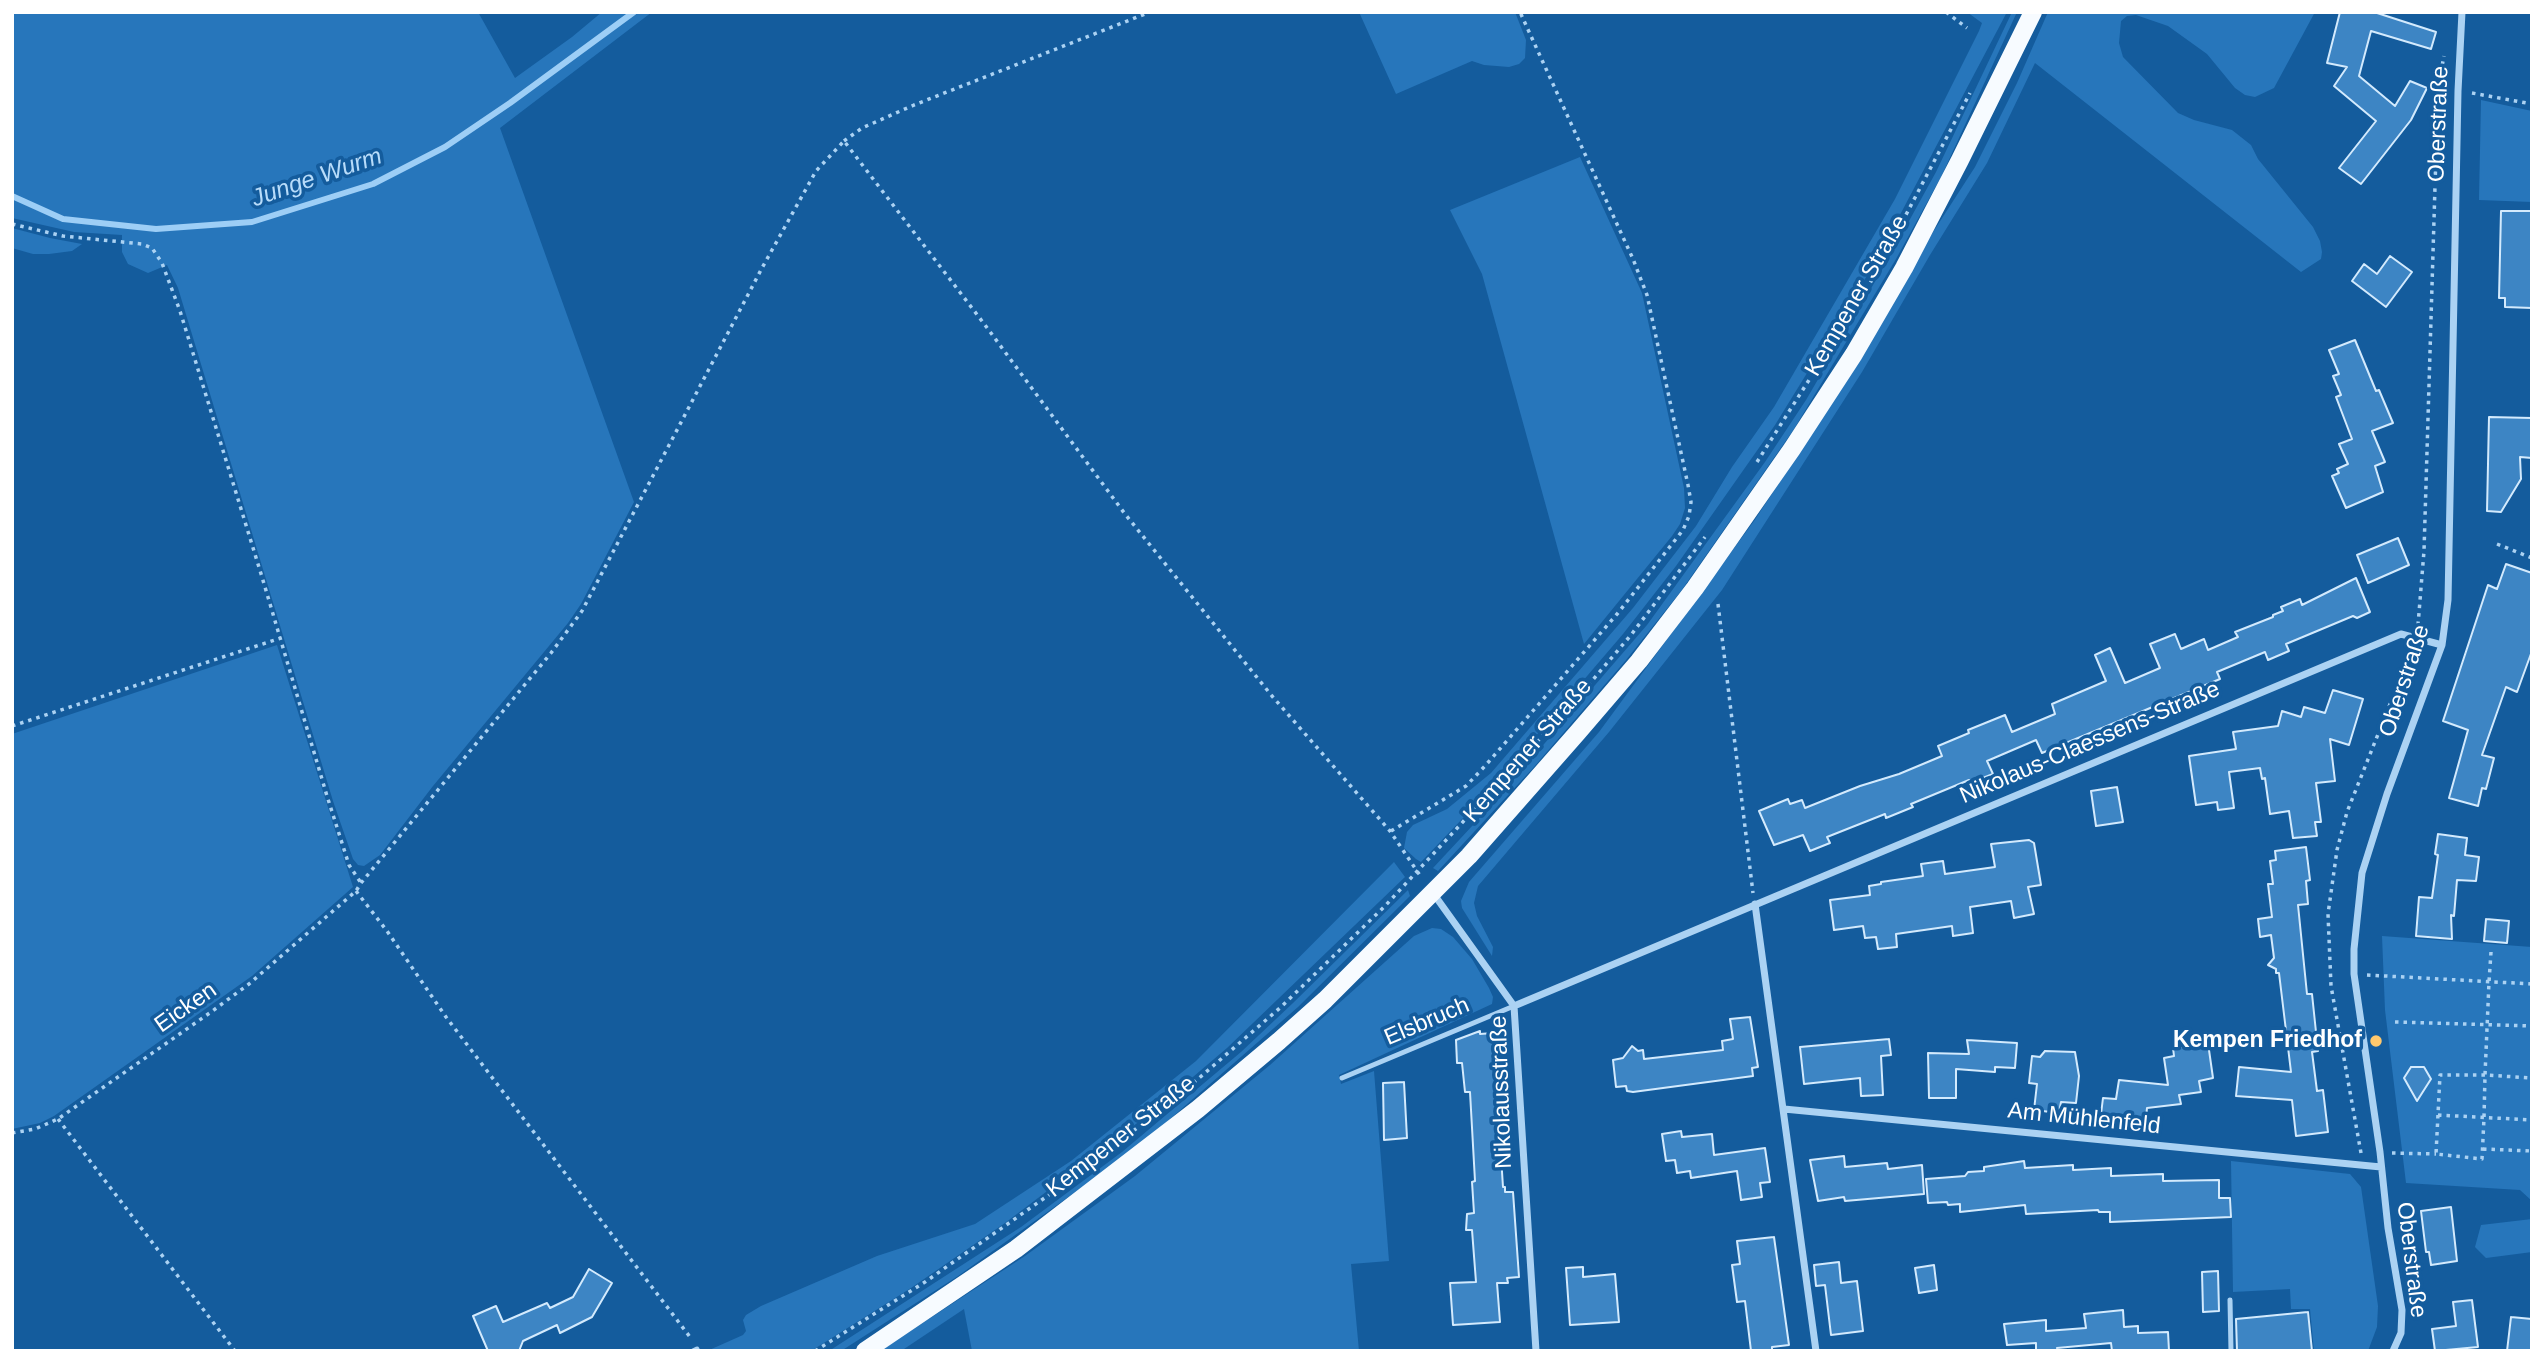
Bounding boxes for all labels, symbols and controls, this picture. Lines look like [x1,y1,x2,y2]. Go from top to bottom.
street label: Oberstraße [2423,65,2455,183]
water label: Junge Wurm [248,142,386,214]
street label: Kempener Straße [1800,210,1914,382]
street label: Oberstraße [2374,621,2436,741]
street label: Kempener Straße [1458,673,1598,829]
street label: Nikolaus-Claessens-Straße [1956,676,2224,810]
street label: Eicken [150,977,222,1039]
street label: Elsbruch [1380,992,1474,1052]
street label: Nikolausstraße [1486,1015,1518,1169]
place label: Kempen Friedhof [2173,1027,2362,1055]
marker: Kempen Friedhof [2368,1033,2384,1049]
street label: Kempener Straße [1041,1070,1201,1204]
street label: Am Mühlenfeld [2006,1097,2162,1141]
street label: Oberstraße [2390,1201,2432,1319]

